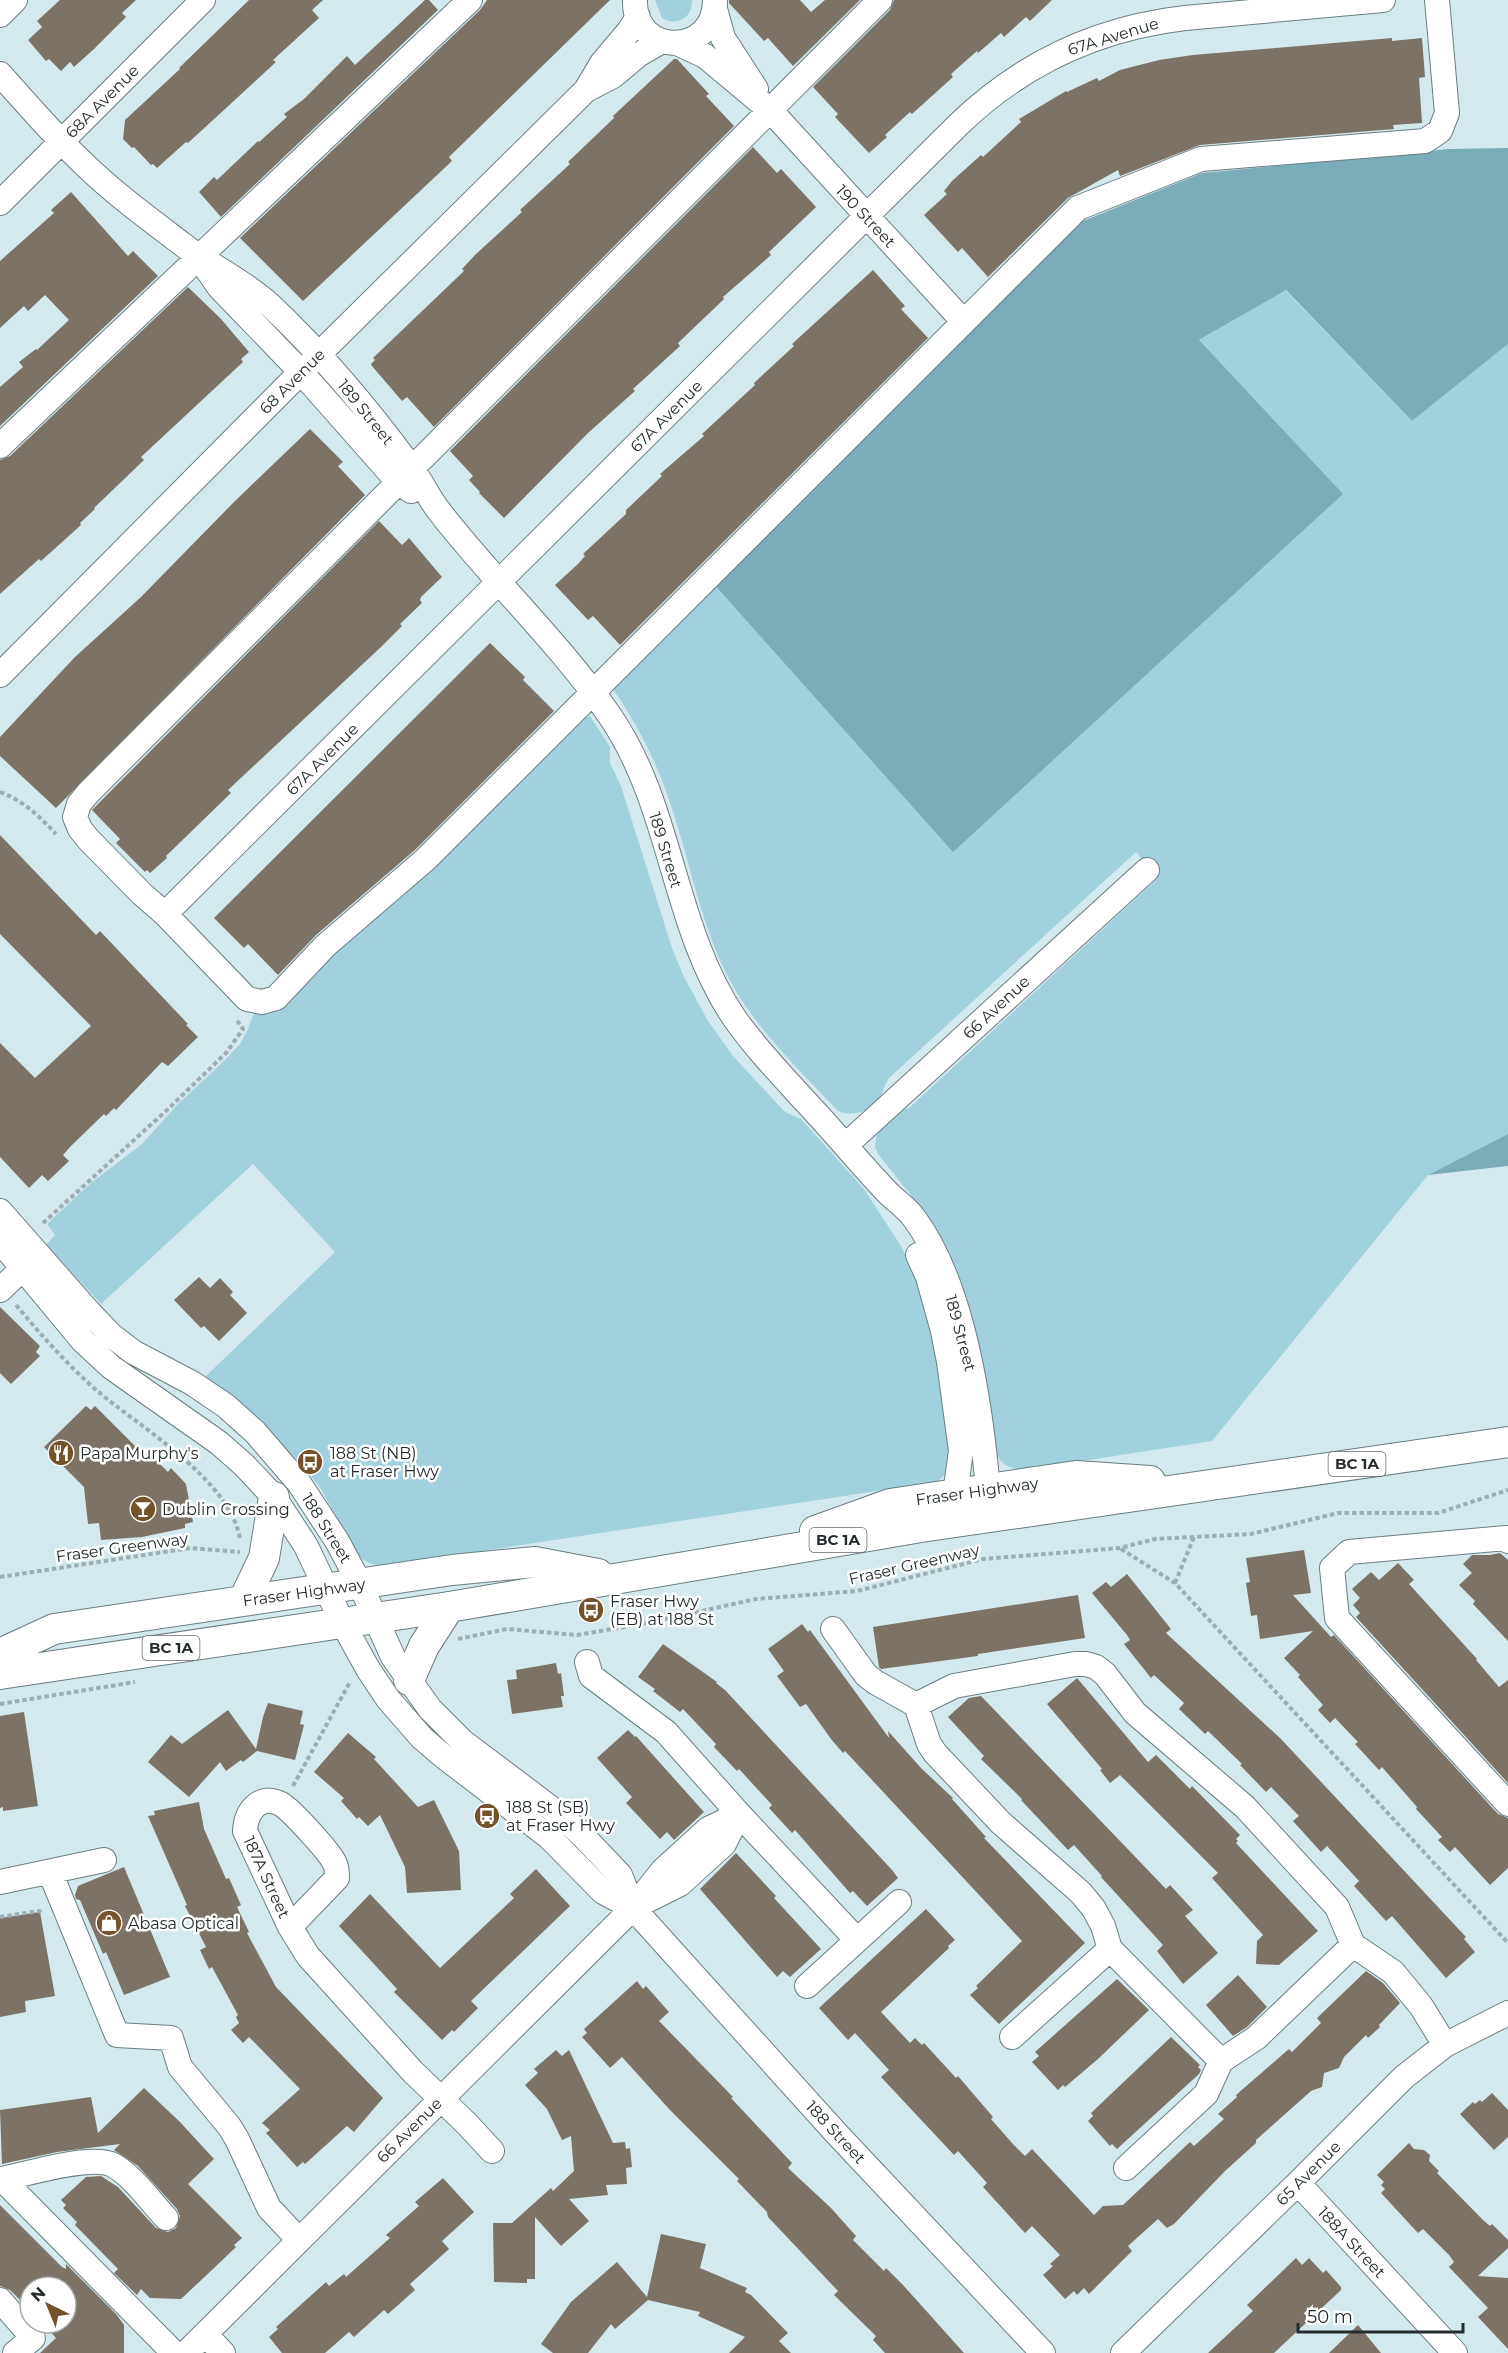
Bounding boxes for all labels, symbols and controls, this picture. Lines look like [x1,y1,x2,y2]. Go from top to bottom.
street label: 67A Avenue [1065,14,1161,59]
street label: 68A Avenue [62,61,143,142]
street label: 190 Street [832,181,900,252]
street label: 68 Avenue [256,345,329,418]
street label: 189 Street [334,376,398,449]
street label: 67A Avenue [626,376,706,456]
street label: 67A Avenue [282,719,362,799]
street label: 189 Street [645,810,686,891]
street label: 66 Avenue [959,972,1034,1043]
street label: 189 Street [941,1293,980,1374]
restaurant icon: Papa Murphy's [46,1438,76,1468]
place label: Papa Murphy's [80,1444,199,1463]
place label: 188 St (NB) at Fraser Hwy [330,1444,439,1481]
bus stop icon: 188 St (NB) at Fraser Hwy [295,1447,325,1477]
road number: BC 1A [1328,1452,1386,1476]
street label: Fraser Highway [914,1473,1040,1510]
street label: 188 Street [298,1490,356,1567]
bar icon: Dublin Crossing [128,1494,158,1524]
place label: Dublin Crossing [162,1500,290,1519]
road number: BC 1A [810,1528,866,1552]
street label: Fraser Greenway [55,1529,190,1566]
street label: Fraser Greenway [847,1540,982,1589]
street label: Fraser Highway [241,1574,367,1611]
place label: Fraser Hwy (EB) at 188 St [610,1592,715,1629]
bus stop icon: Fraser Hwy (EB) at 188 St [576,1595,606,1625]
road number: BC 1A [142,1636,200,1660]
place label: 188 St (SB) at Fraser Hwy [506,1798,615,1835]
bus stop icon: 188 St (SB) at Fraser Hwy [472,1801,502,1831]
street label: 187A Street [239,1833,294,1922]
shop icon: Abasa Optical [94,1908,124,1938]
place label: Abasa Optical [128,1914,239,1933]
street label: 66 Avenue [373,2094,446,2167]
street label: 188 Street [802,2097,870,2168]
street label: 65 Avenue [1272,2137,1345,2210]
street label: 188A Street [1314,2203,1390,2282]
north arrow [18,2275,78,2335]
text: N [27,2283,49,2306]
scale bar [1298,2296,1463,2334]
text: 50 m [1307,2306,1353,2328]

